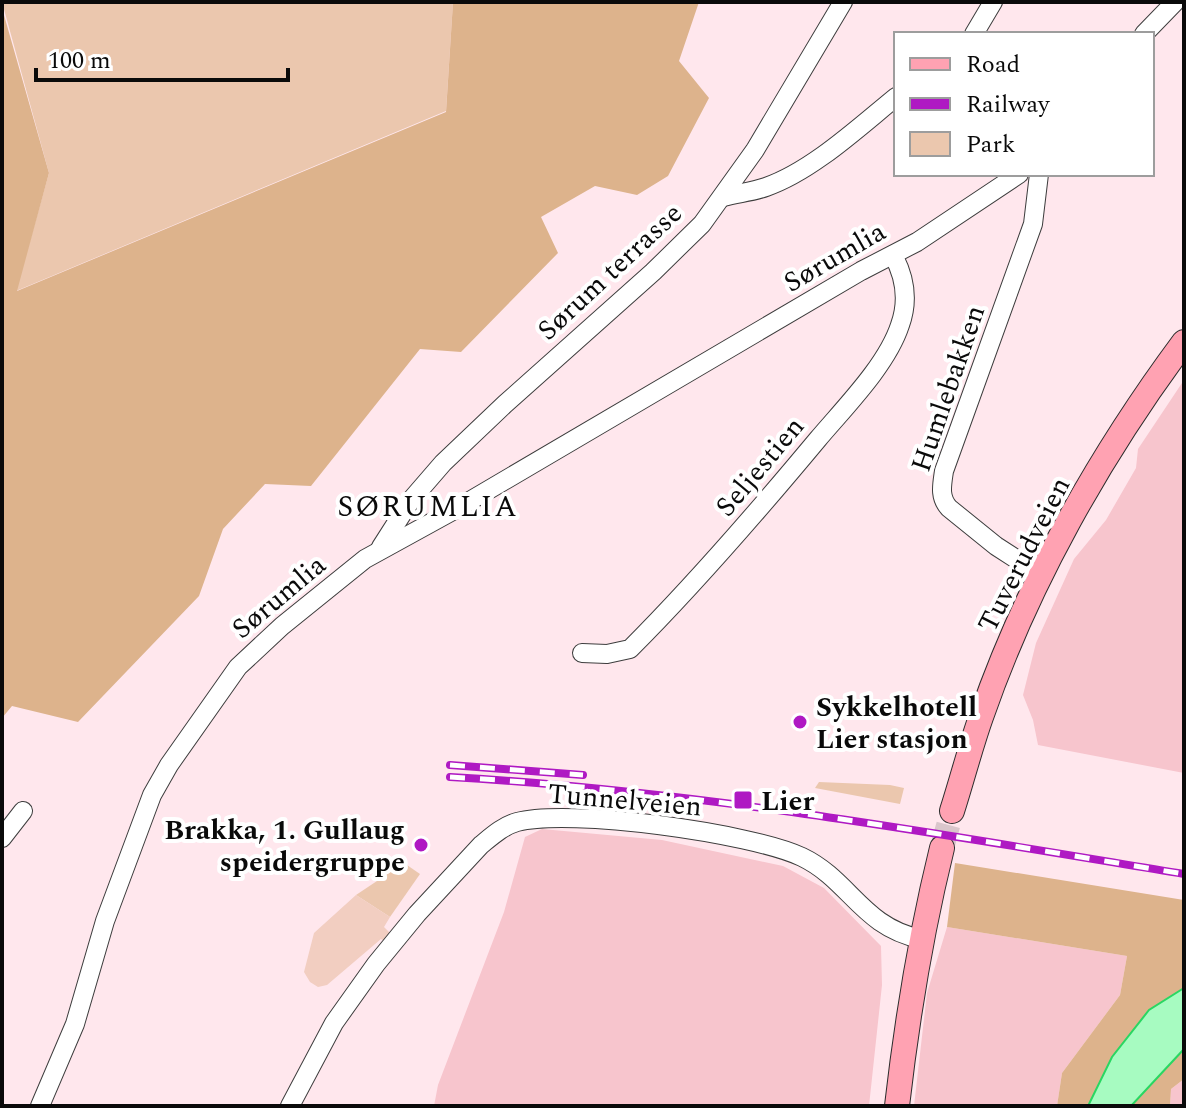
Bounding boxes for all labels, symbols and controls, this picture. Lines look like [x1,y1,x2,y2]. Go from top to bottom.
scale bar [36,32,288,82]
legend [894,32,1154,176]
text: 100 m [48,43,111,79]
text: Road [966,47,1020,83]
text: Railway [966,87,1051,123]
text: Park [966,127,1016,163]
street label: Sørum terrasse [527,193,693,351]
street label: Sørumlia [775,210,894,304]
street label: Humlebakken [900,299,997,478]
street label: Seljestien [705,407,815,527]
street label: Tuverudveien [967,469,1082,640]
district label: SØRUMLIA [337,484,519,530]
street label: Sørumlia [222,544,336,650]
place label: Sykkelhotell Lier stasjon [816,686,977,761]
marker: Sykkelhotell Lier stasjon [791,713,809,731]
street label: Tunnelveien [546,772,704,829]
place label: Lier [761,780,814,823]
marker: Lier [732,789,754,811]
place label: Brakka, 1. Gullaug speidergruppe [164,809,405,884]
marker: Brakka, 1. Gullaug speidergruppe [412,836,430,854]

